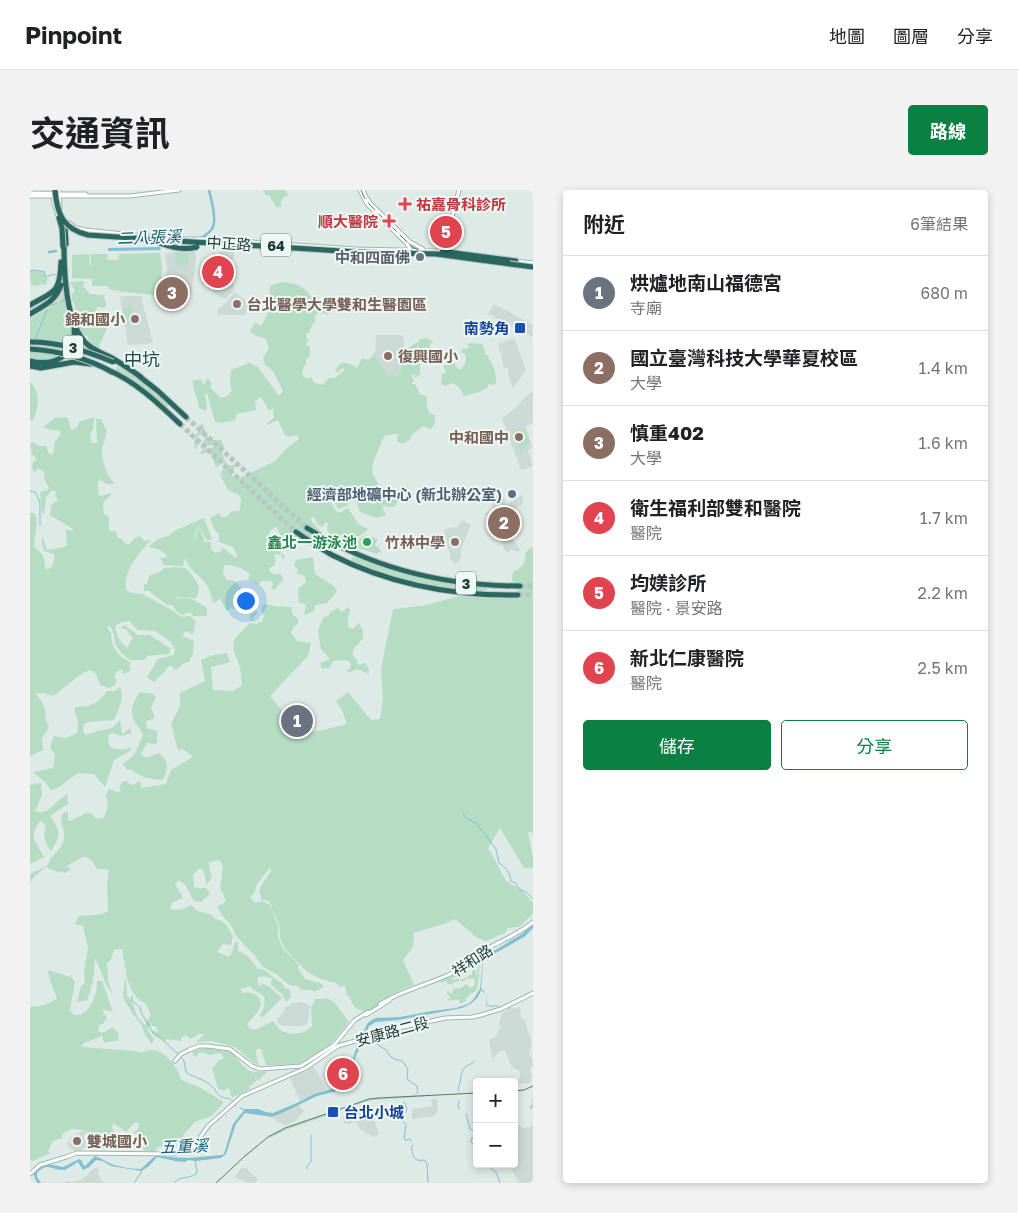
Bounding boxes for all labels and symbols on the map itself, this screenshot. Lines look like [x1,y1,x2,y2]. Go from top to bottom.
place label: 祐嘉骨科診所 [416,195,506,213]
marker: 祐嘉骨科診所 [398,197,412,211]
place label: 順大醫院 [318,212,378,230]
pin: 5 [430,213,462,251]
marker: 順大醫院 [382,214,396,228]
water label: 二八張溪 [117,226,183,248]
street label: 中正路 [206,232,252,254]
road number: 64 [261,234,291,256]
place label: 中和四面佛 [335,248,410,266]
marker: 中和四面佛 [414,251,426,263]
pin: 4 [202,253,234,291]
pin: 3 [156,274,188,312]
place label: 台北醫學大學雙和生醫園區 [247,295,427,313]
marker: 台北醫學大學雙和生醫園區 [231,298,243,310]
place label: 錦和國小 [65,310,126,328]
marker: 錦和國小 [129,313,141,325]
place label: 南勢角 [464,319,509,337]
marker: 南勢角 [513,321,527,335]
road number: 3 [63,336,83,358]
place label: 復興國小 [398,347,459,365]
district label: 中坑 [124,348,160,370]
marker: 復興國小 [382,350,394,362]
place label: 中和國中 [449,428,509,446]
marker: 中和國中 [513,431,525,443]
place label: 經濟部地礦中心 (新北辦公室) [307,485,502,503]
marker: 經濟部地礦中心 (新北辦公室) [506,488,518,500]
pin: 2 [488,504,520,542]
place label: 鑫北一游泳池 [267,533,357,551]
place label: 竹林中學 [385,533,445,551]
marker: 鑫北一游泳池 [361,536,373,548]
marker: 竹林中學 [449,536,461,548]
road number: 3 [456,572,476,594]
your location [233,588,259,614]
pin: 1 [281,702,313,740]
street label: 祥和路 [448,940,496,980]
street label: 安康路二段 [353,1013,431,1049]
pin: 6 [327,1055,359,1093]
place label: 台北小城 [344,1103,404,1121]
marker: 台北小城 [326,1105,340,1119]
place label: 雙城國小 [87,1132,148,1150]
marker: 雙城國小 [71,1135,83,1147]
water label: 五重溪 [160,1135,210,1157]

